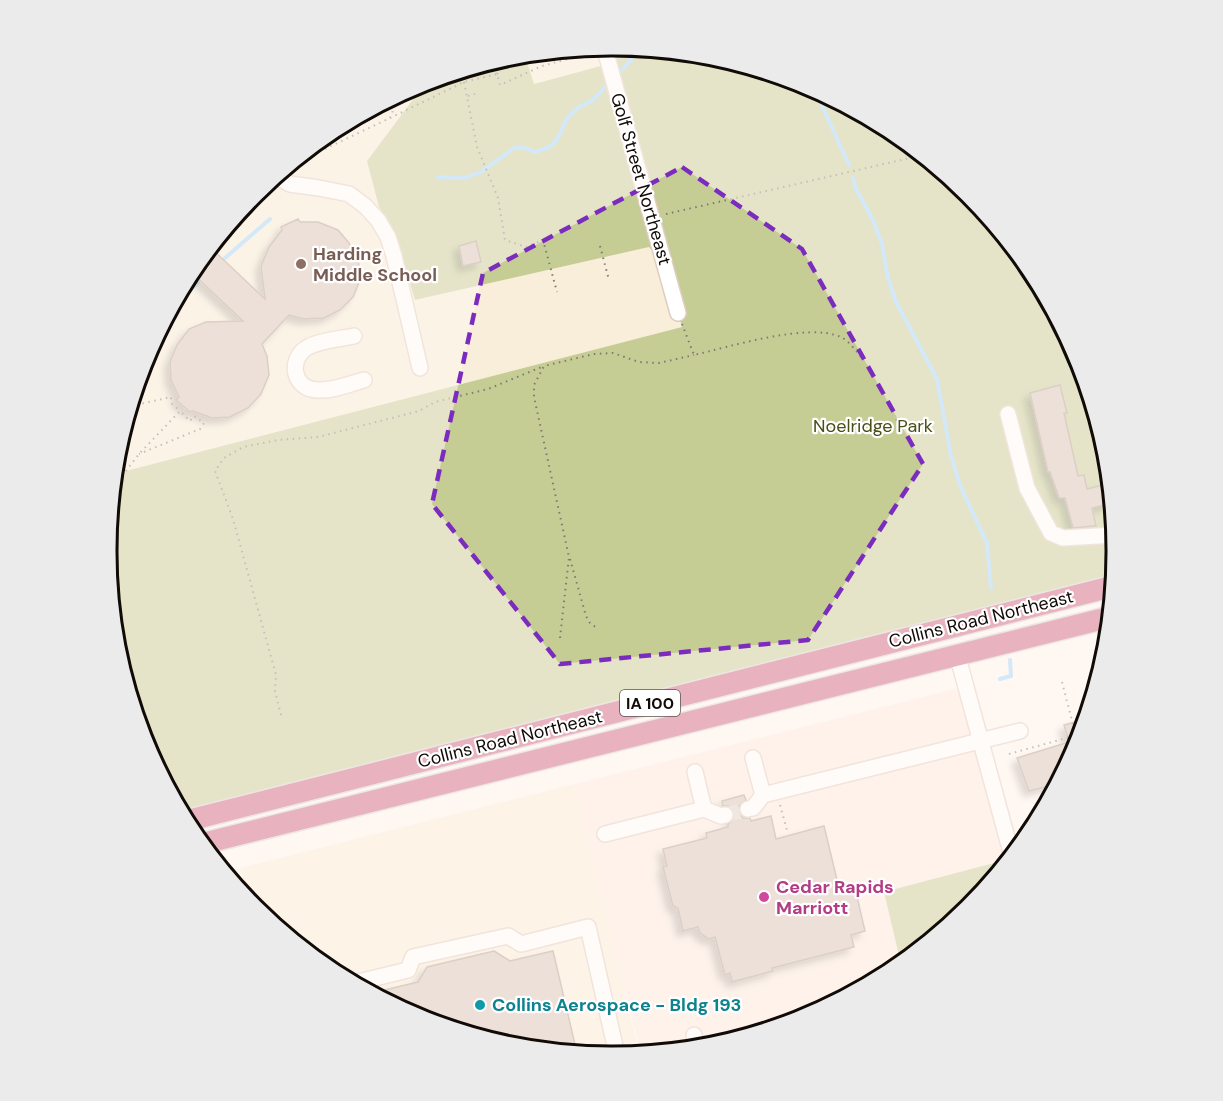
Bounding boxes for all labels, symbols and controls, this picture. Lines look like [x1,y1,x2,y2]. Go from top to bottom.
street label: Golf Street Northeast [605,90,677,268]
place label: Harding Middle School [313,242,437,287]
marker: Harding Middle School [294,257,308,271]
park label: Noelridge Park [813,414,933,438]
street label: Collins Road Northeast [886,584,1076,654]
road number: IA 100 [620,690,680,716]
street label: Collins Road Northeast [415,704,605,774]
place label: Cedar Rapids Marriott [776,875,894,920]
marker: Cedar Rapids Marriott [757,890,771,904]
place label: Collins Aerospace - Bldg 193 [492,993,741,1017]
marker: Collins Aerospace - Bldg 193 [473,998,487,1012]

